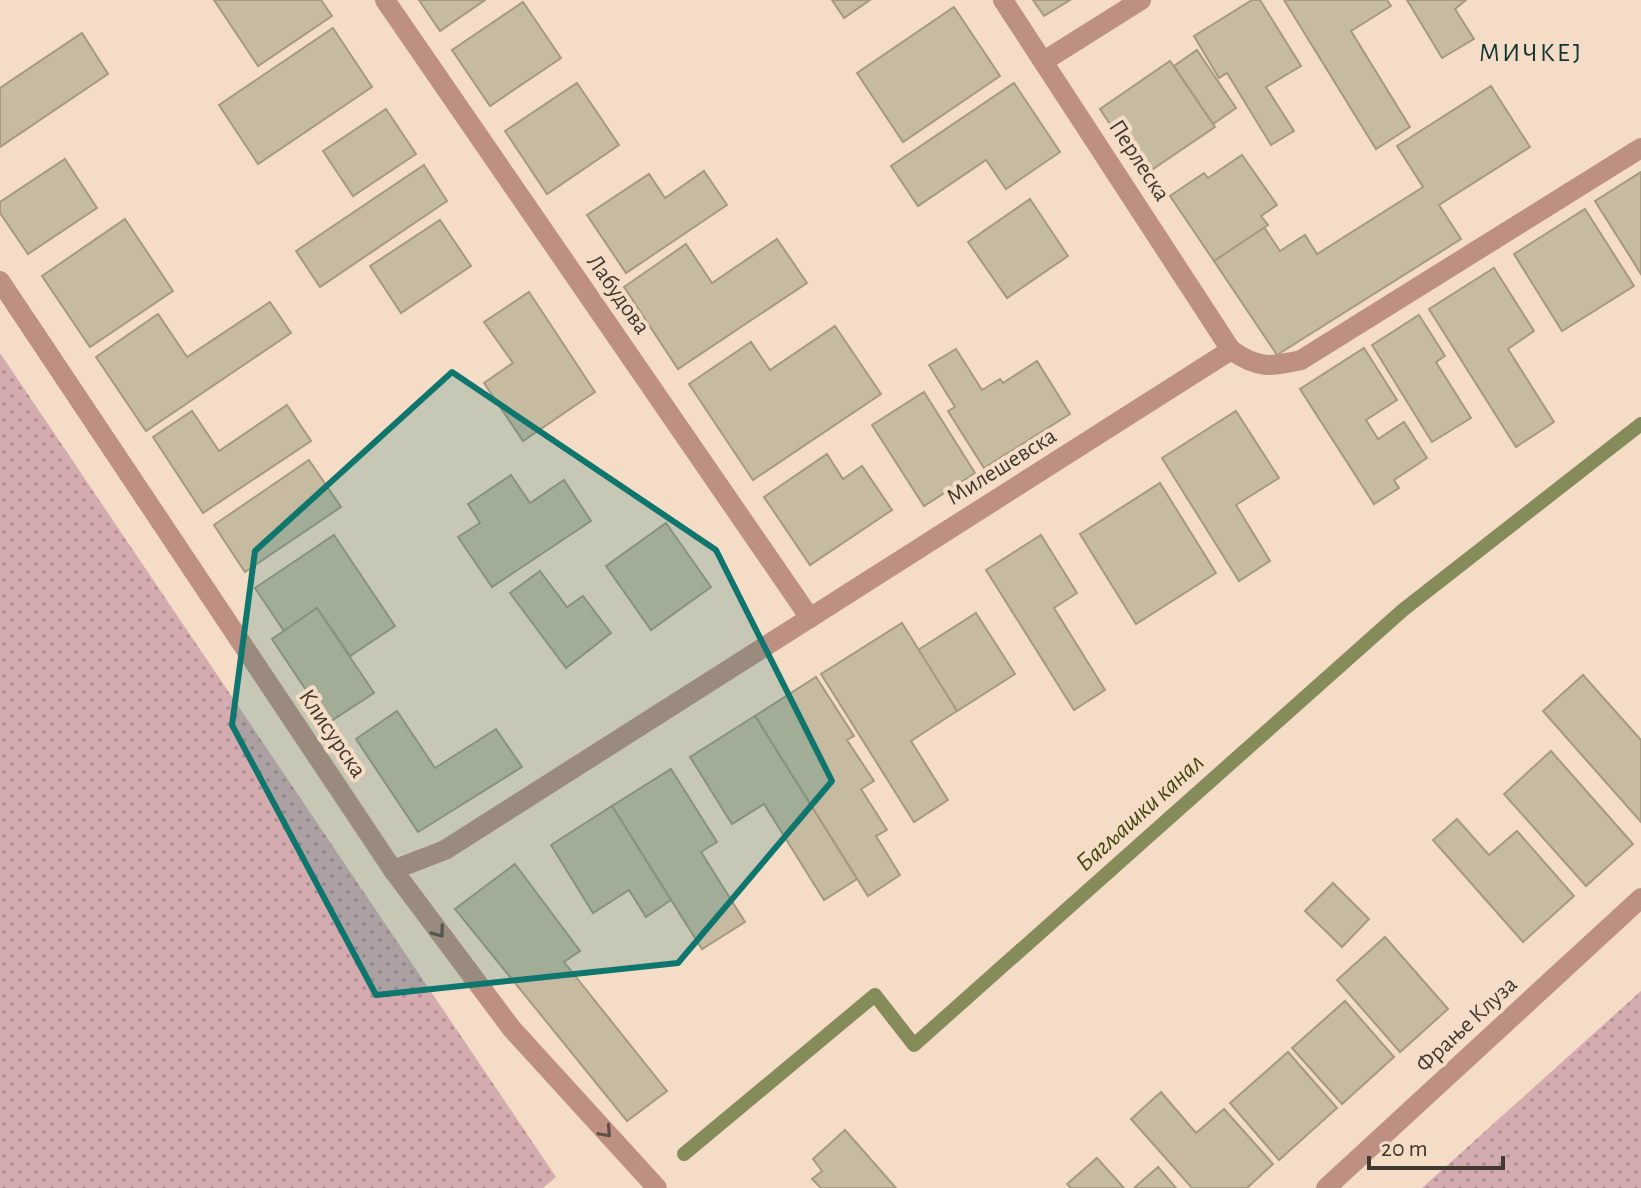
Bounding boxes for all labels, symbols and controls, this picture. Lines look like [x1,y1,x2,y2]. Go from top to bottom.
district label: МИЧКЕЈ [1479,40,1583,66]
street label: Перлеска [1104,116,1174,206]
street label: Лабудова [582,250,654,339]
street label: Милешевска [942,424,1061,510]
street label: Клисурска [294,685,370,782]
water label: Багљашки канал [1071,749,1209,877]
one-way arrow [430,923,444,938]
street label: Фрање Клуза [1412,972,1522,1077]
scale bar [1369,1120,1503,1170]
one-way arrow [596,1122,610,1137]
text: 20 m [1381,1137,1428,1161]

